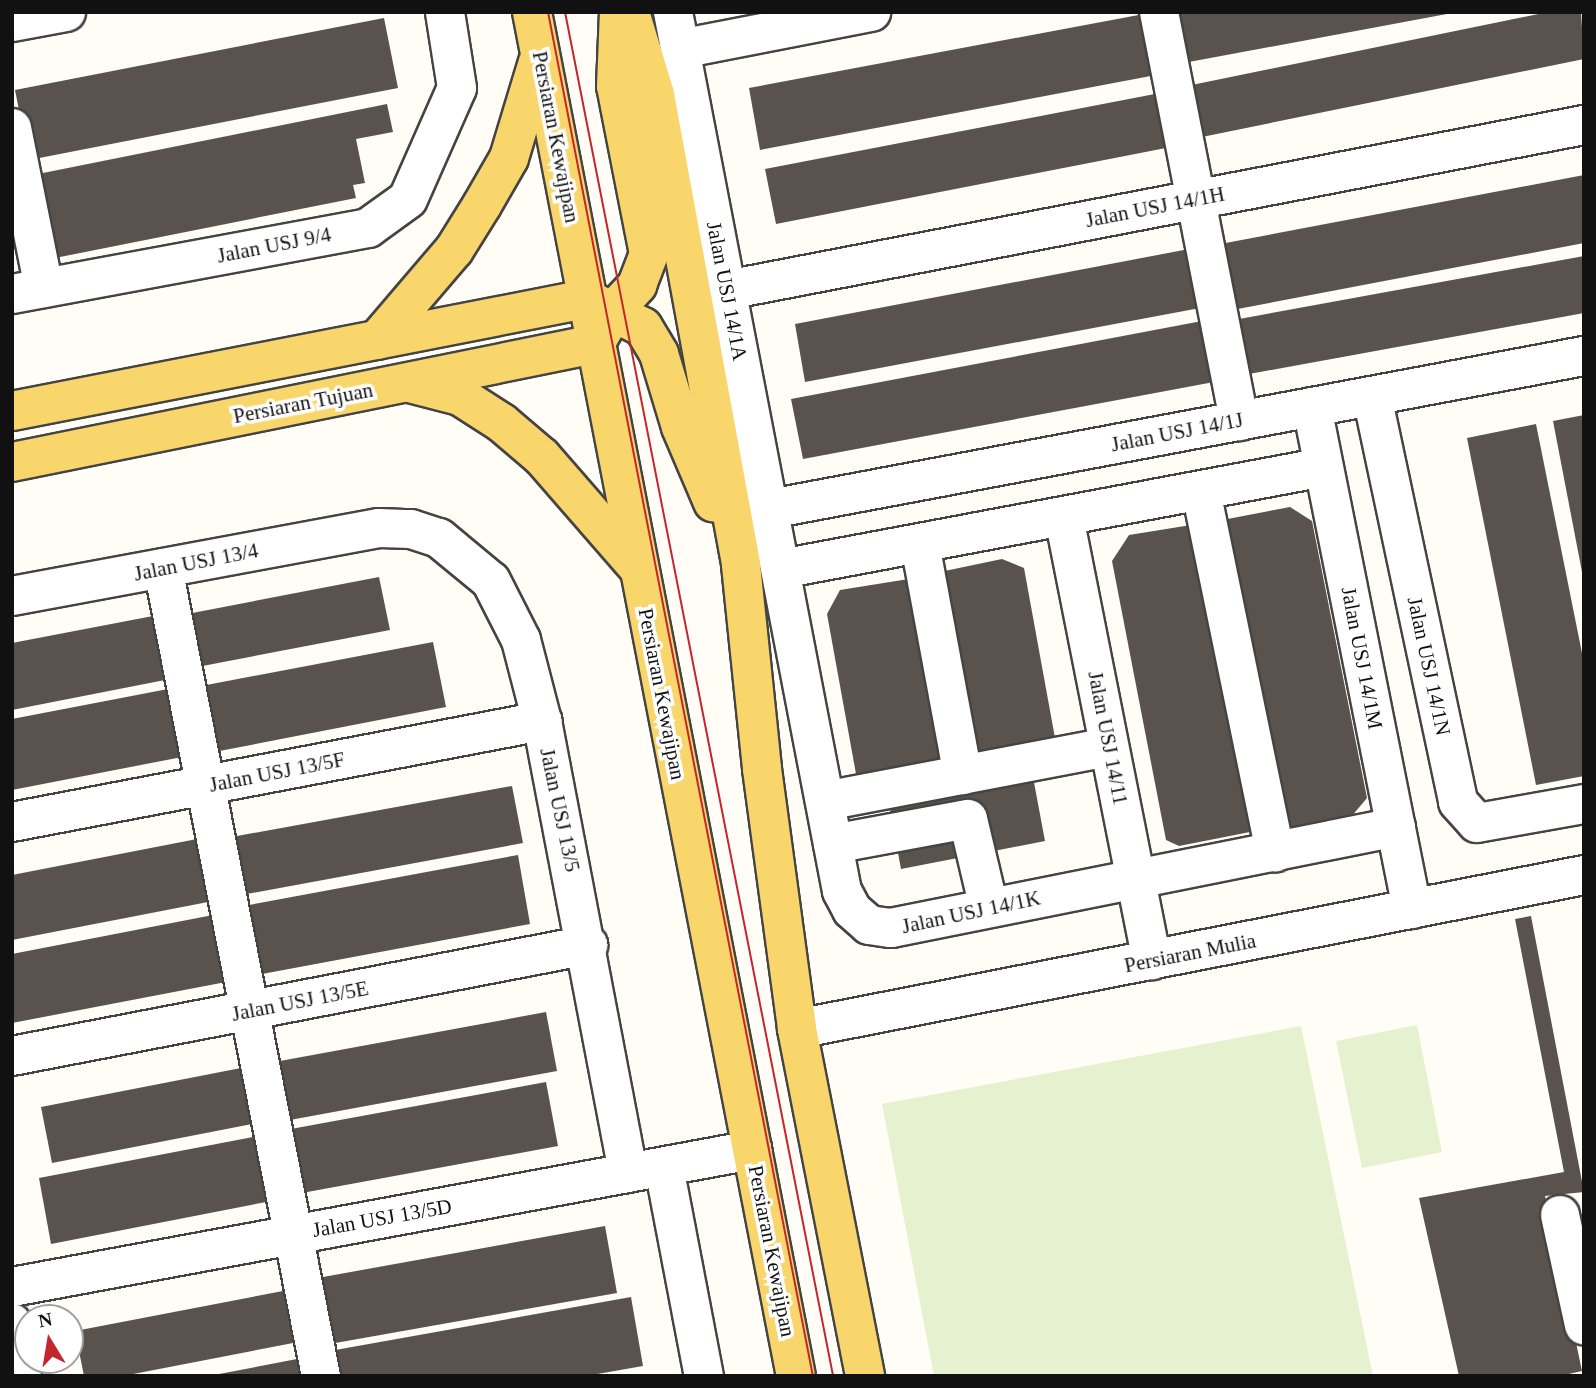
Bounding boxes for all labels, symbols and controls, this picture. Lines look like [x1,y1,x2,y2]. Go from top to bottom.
street label: Persiaran Kewajipan [527,49,585,225]
street label: Jalan USJ 14/1H [1083,181,1227,233]
street label: Jalan USJ 14/1A [701,219,753,363]
street label: Jalan USJ 9/4 [215,222,333,268]
street label: Persiaran Tujuan [231,377,375,429]
street label: Jalan USJ 14/1J [1109,407,1245,457]
street label: Jalan USJ 13/4 [132,538,260,586]
street label: Jalan USJ 14/1M [1336,585,1388,731]
street label: Jalan USJ 14/1N [1402,594,1456,738]
street label: Persiaran Kewajipan [633,606,691,782]
street label: Jalan USJ 14/11 [1083,669,1133,807]
street label: Jalan USJ 13/5F [207,746,347,798]
street label: Jalan USJ 13/5 [535,746,585,874]
street label: Jalan USJ 14/1K [899,885,1043,939]
street label: Persiaran Mulia [1122,928,1258,978]
street label: Jalan USJ 13/5E [229,975,371,1027]
street label: Persiaran Kewajipan [743,1163,801,1339]
street label: Jalan USJ 13/5D [310,1193,454,1243]
north arrow [14,1304,84,1374]
text: N [37,1308,54,1331]

